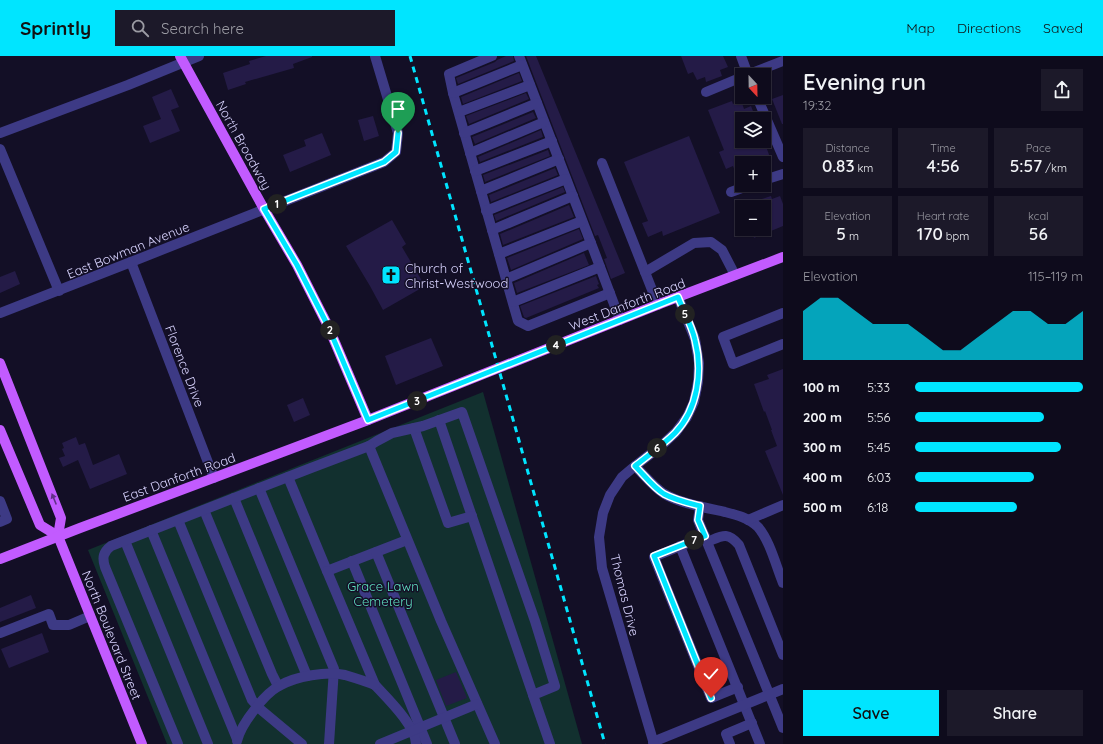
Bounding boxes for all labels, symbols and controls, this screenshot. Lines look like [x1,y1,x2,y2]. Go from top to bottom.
search box [115,10,395,46]
text: Sprintly [20,16,91,40]
icon: search [129,17,151,39]
text: Search here [161,19,244,38]
text: Map [906,19,935,37]
text: Directions [957,19,1021,37]
text: Saved [1043,19,1083,37]
north arrow [735,68,771,104]
map controls [735,68,771,236]
text: Evening run [803,68,926,96]
button: share [1041,69,1083,111]
pin [381,92,415,133]
text: 19:32 [803,97,832,113]
street label: North Broadway [213,98,275,192]
icon: arrive [387,98,409,120]
button: layers [735,112,771,148]
text: Distance [826,141,870,155]
text: Time [930,141,956,155]
text: Pace [1026,141,1051,155]
text: 0.83 [822,155,854,176]
text: 4:56 [927,155,959,176]
text: 5:57 [1010,155,1042,176]
button: + [735,156,771,192]
text: km [854,161,873,175]
text: /km [1042,161,1067,175]
pin: 1 [267,194,287,214]
text: 1 [275,197,279,211]
button: − [735,200,771,236]
text: Elevation [824,209,871,223]
text: Heart rate [917,209,969,223]
text: kcal [1028,209,1049,223]
street label: East Bowman Avenue [64,218,192,282]
text: 5 [836,223,846,244]
text: 170 [917,223,943,244]
text: 56 [1029,223,1048,244]
text: m [846,229,859,243]
text: bpm [943,229,969,243]
place label: Church of Christ-Westwood [405,260,508,291]
church icon: Church of Christ-Westwood [380,264,402,286]
text: Elevation [803,268,858,284]
text: 115–119 m [1028,268,1083,284]
street label: West Danforth Road [567,274,687,334]
pin: 5 [675,304,695,324]
text: 5 [682,307,688,321]
pin: 2 [320,320,340,340]
street label: Florence Drive [162,323,208,409]
text: 2 [327,323,333,337]
pin: 4 [546,335,566,355]
text: 4 [553,338,559,352]
text: 100 m [803,379,840,395]
text: 5:33 [867,379,890,395]
pin: 3 [407,391,427,411]
text: 3 [414,394,420,408]
text: 200 m [803,409,842,425]
text: 5:56 [867,409,891,425]
pin: 6 [647,438,667,458]
text: 300 m [803,439,842,455]
text: 5:45 [867,439,891,455]
text: 6 [654,441,660,455]
street label: East Danforth Road [120,449,238,505]
text: 400 m [803,469,842,485]
text: 6:03 [867,469,891,485]
one-way arrow [51,493,57,504]
text: 500 m [803,499,842,515]
text: 6:18 [867,499,888,515]
pin: 7 [684,530,704,550]
text: 7 [691,533,697,547]
street label: Thomas Drive [607,552,643,638]
street label: North Boulevard Street [79,568,145,702]
park label: Grace Lawn Cemetery [347,578,419,609]
pin [694,657,728,698]
icon: check [700,663,722,685]
button: Save [803,690,939,736]
button: Share [947,690,1083,736]

